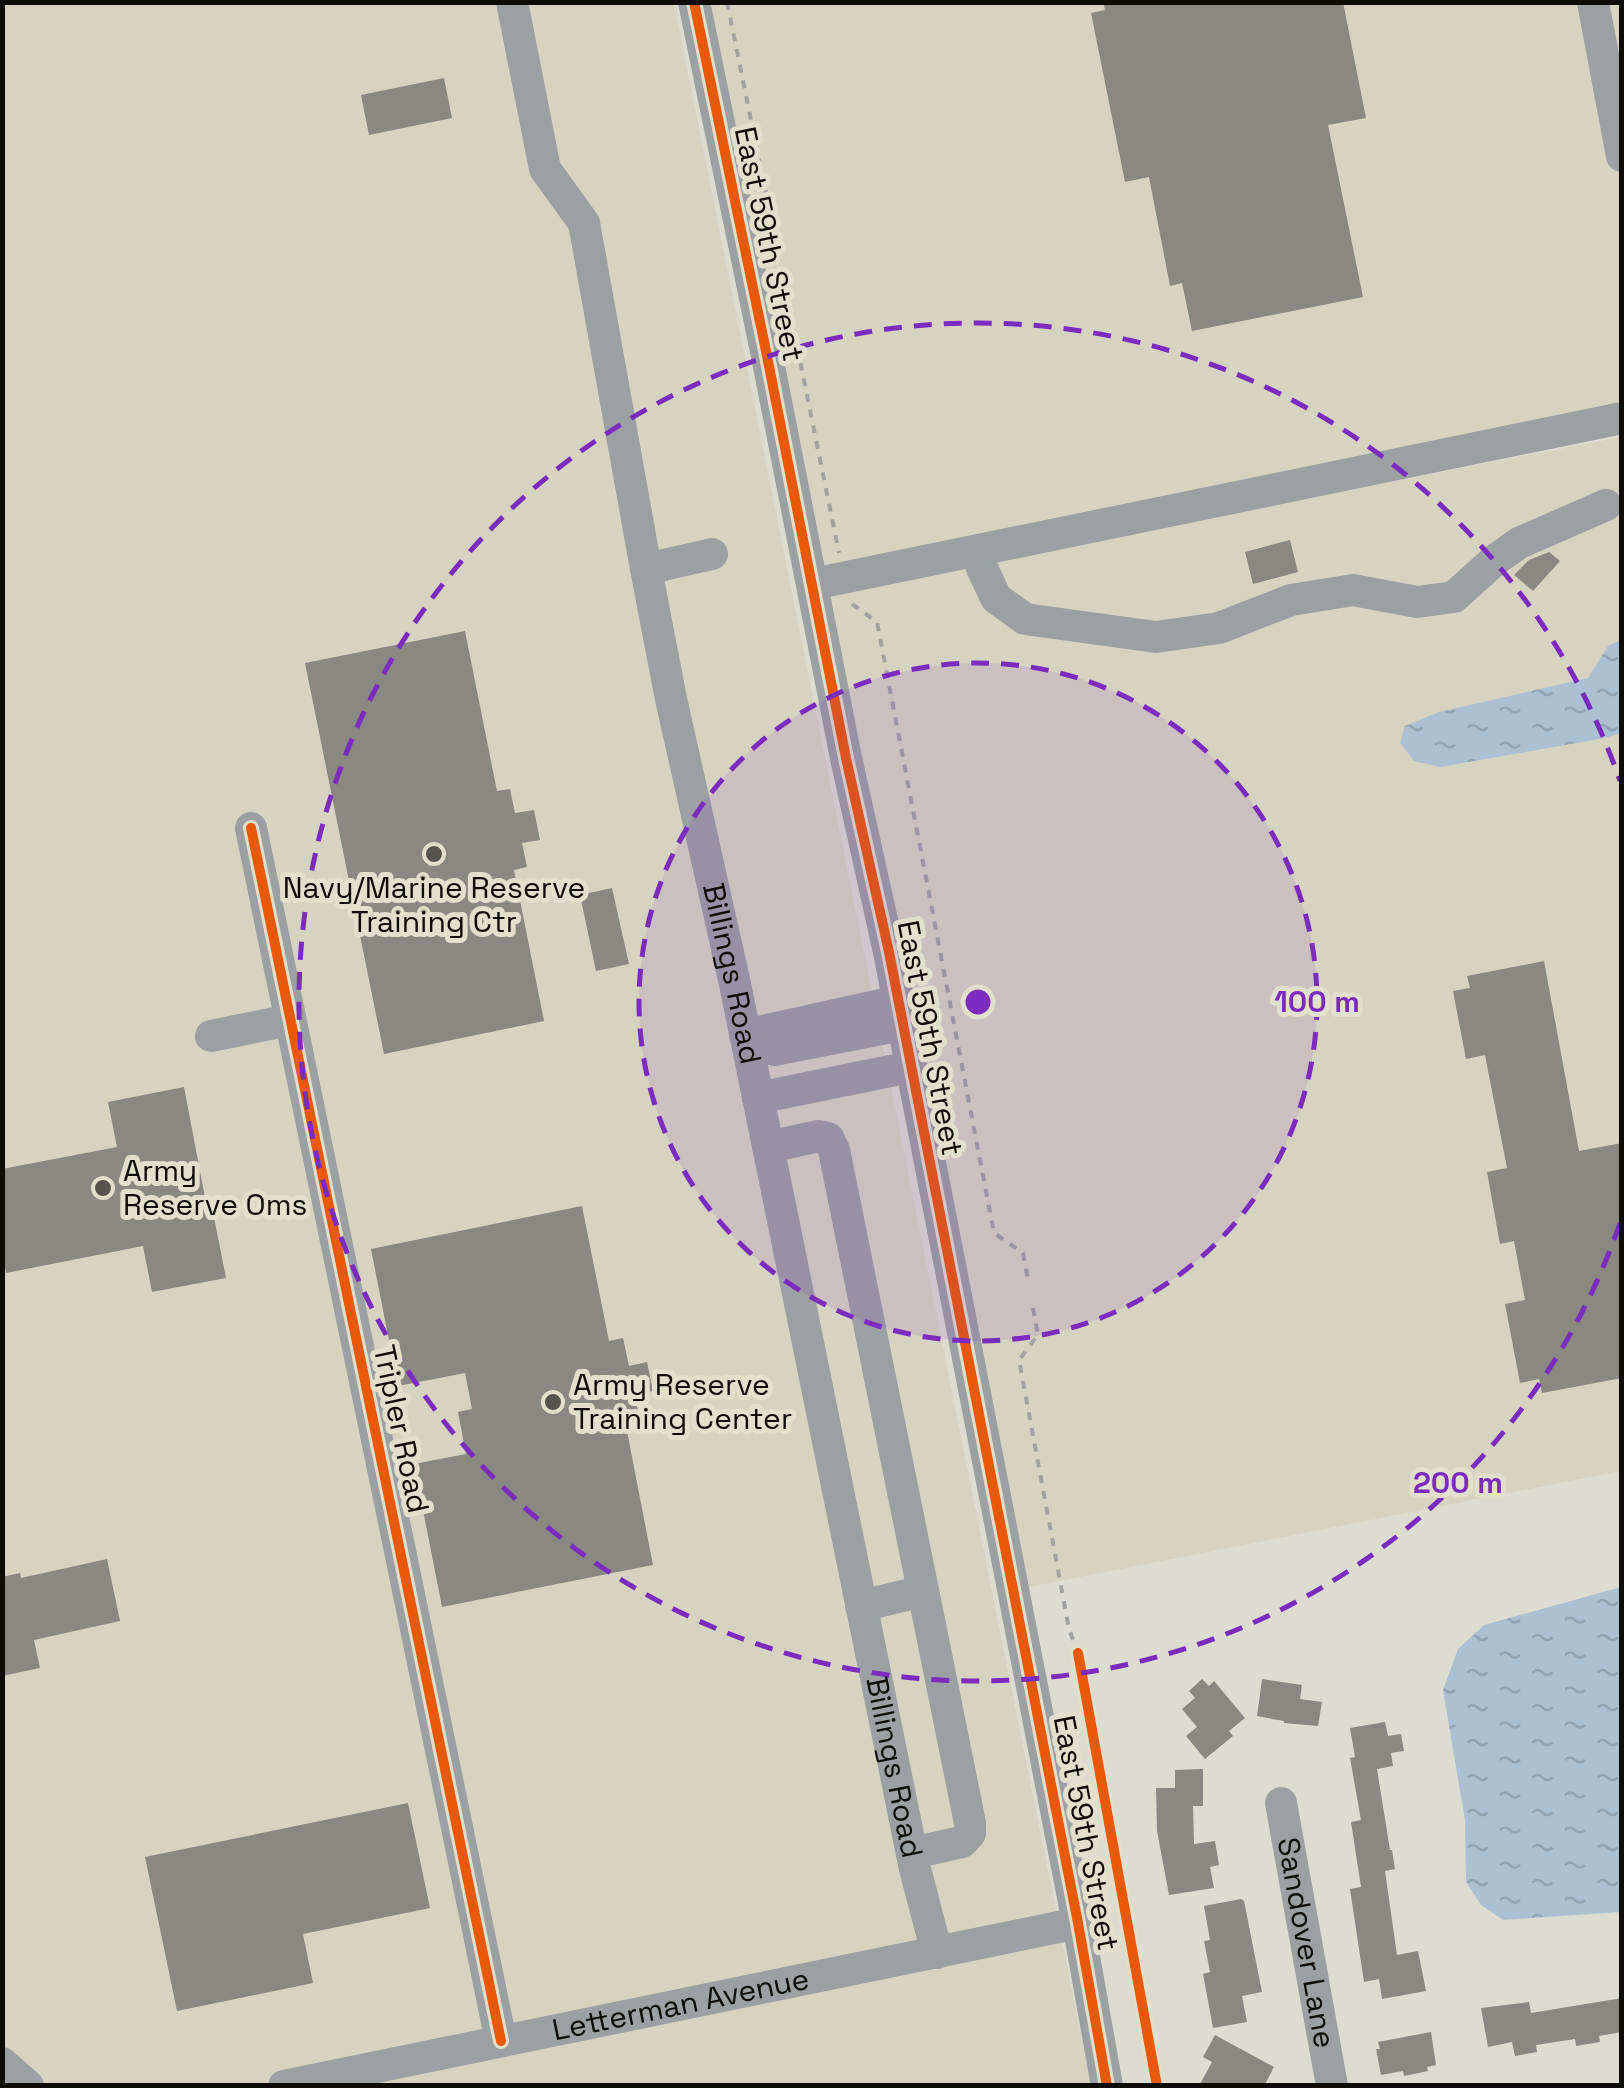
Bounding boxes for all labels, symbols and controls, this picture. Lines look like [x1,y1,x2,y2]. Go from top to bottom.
street label: East 59th Street [726,123,813,365]
marker: Navy/Marine Reserve Training Ctr [423,843,445,865]
place label: Navy/Marine Reserve Training Ctr [283,868,585,941]
street label: Billings Road [694,879,771,1067]
street label: East 59th Street [889,917,972,1159]
text: 100 m [1274,982,1360,1021]
centre of rings [960,984,996,1020]
place label: Army Reserve Oms [123,1151,307,1224]
marker: Army Reserve Oms [92,1177,114,1199]
street label: Tripler Road [365,1341,438,1517]
place label: Army Reserve Training Center [573,1365,792,1438]
marker: Army Reserve Training Center [542,1391,564,1413]
text: 200 m [1413,1463,1503,1502]
street label: Billings Road [857,1673,932,1861]
street label: East 59th Street [1045,1712,1128,1954]
street label: Sandover Lane [1269,1834,1345,2051]
street label: Letterman Avenue [549,1959,813,2049]

